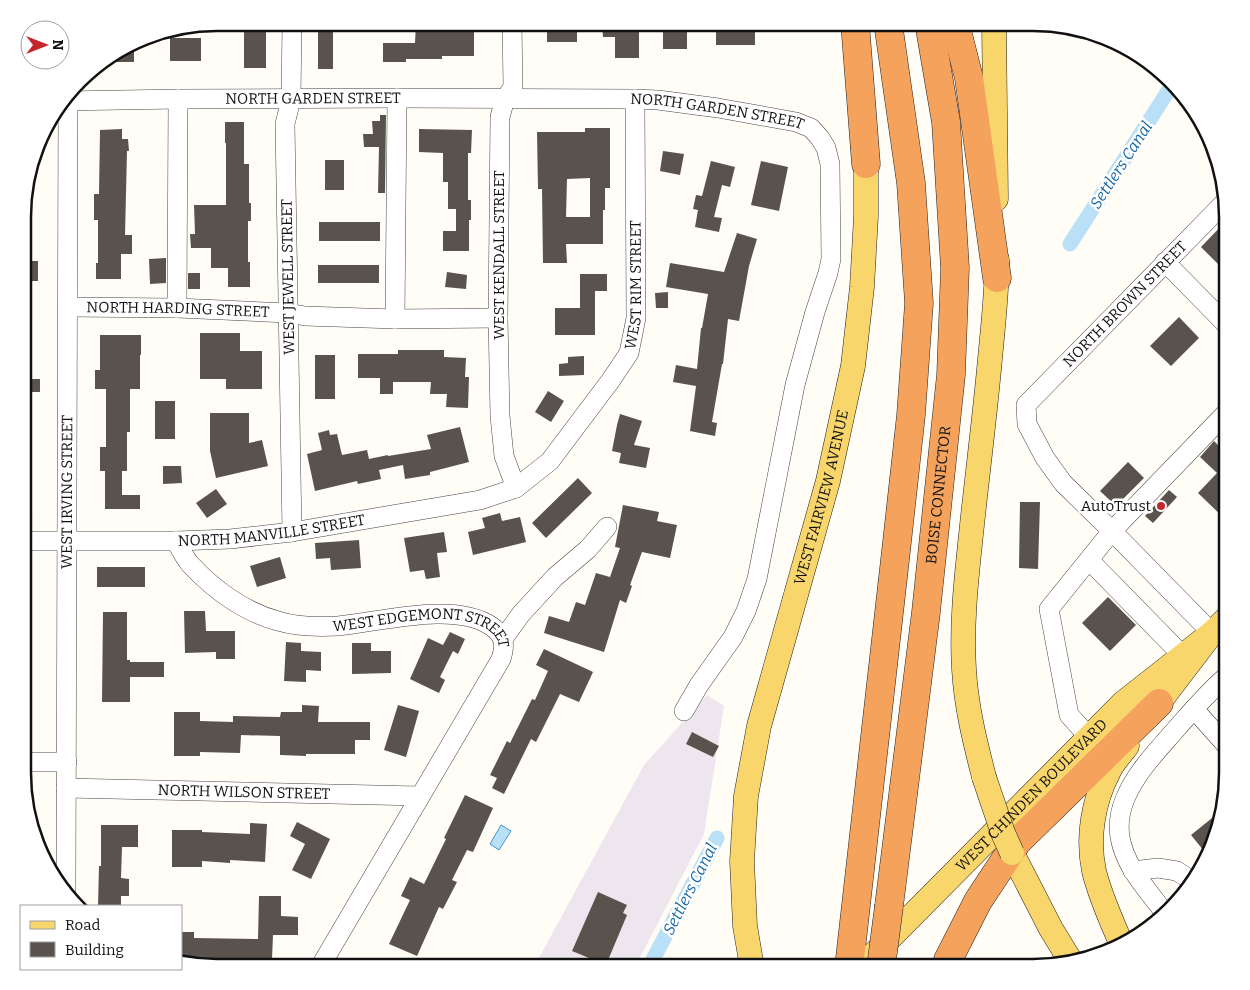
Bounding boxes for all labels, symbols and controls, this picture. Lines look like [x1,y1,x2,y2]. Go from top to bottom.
north arrow [20,20,70,70]
text: N [49,40,66,51]
street label: NORTH GARDEN STREET [225,89,401,108]
street label: NORTH GARDEN STREET [630,90,807,133]
water label: Settlers Canal [1086,118,1156,212]
street label: WEST KENDALL STREET [490,170,508,340]
street label: WEST JEWELL STREET [278,199,298,355]
street label: WEST RIM STREET [621,220,645,351]
street label: NORTH BROWN STREET [1059,237,1191,371]
street label: NORTH HARDING STREET [86,298,270,321]
street label: WEST FAIRVIEW AVENUE [790,408,852,587]
street label: WEST IRVING STREET [58,415,76,569]
street label: BOISE CONNECTOR [922,425,955,565]
place label: AutoTrust [1081,497,1152,515]
marker: AutoTrust [1155,500,1167,512]
street label: NORTH MANVILLE STREET [177,511,366,550]
street label: WEST EDGEMONT STREET [332,605,513,649]
street label: WEST CHINDEN BOULEVARD [952,715,1111,875]
street label: NORTH WILSON STREET [157,781,331,803]
water label: Settlers Canal [659,840,721,938]
legend [20,905,182,970]
text: Road [65,916,100,934]
text: Building [65,941,124,959]

